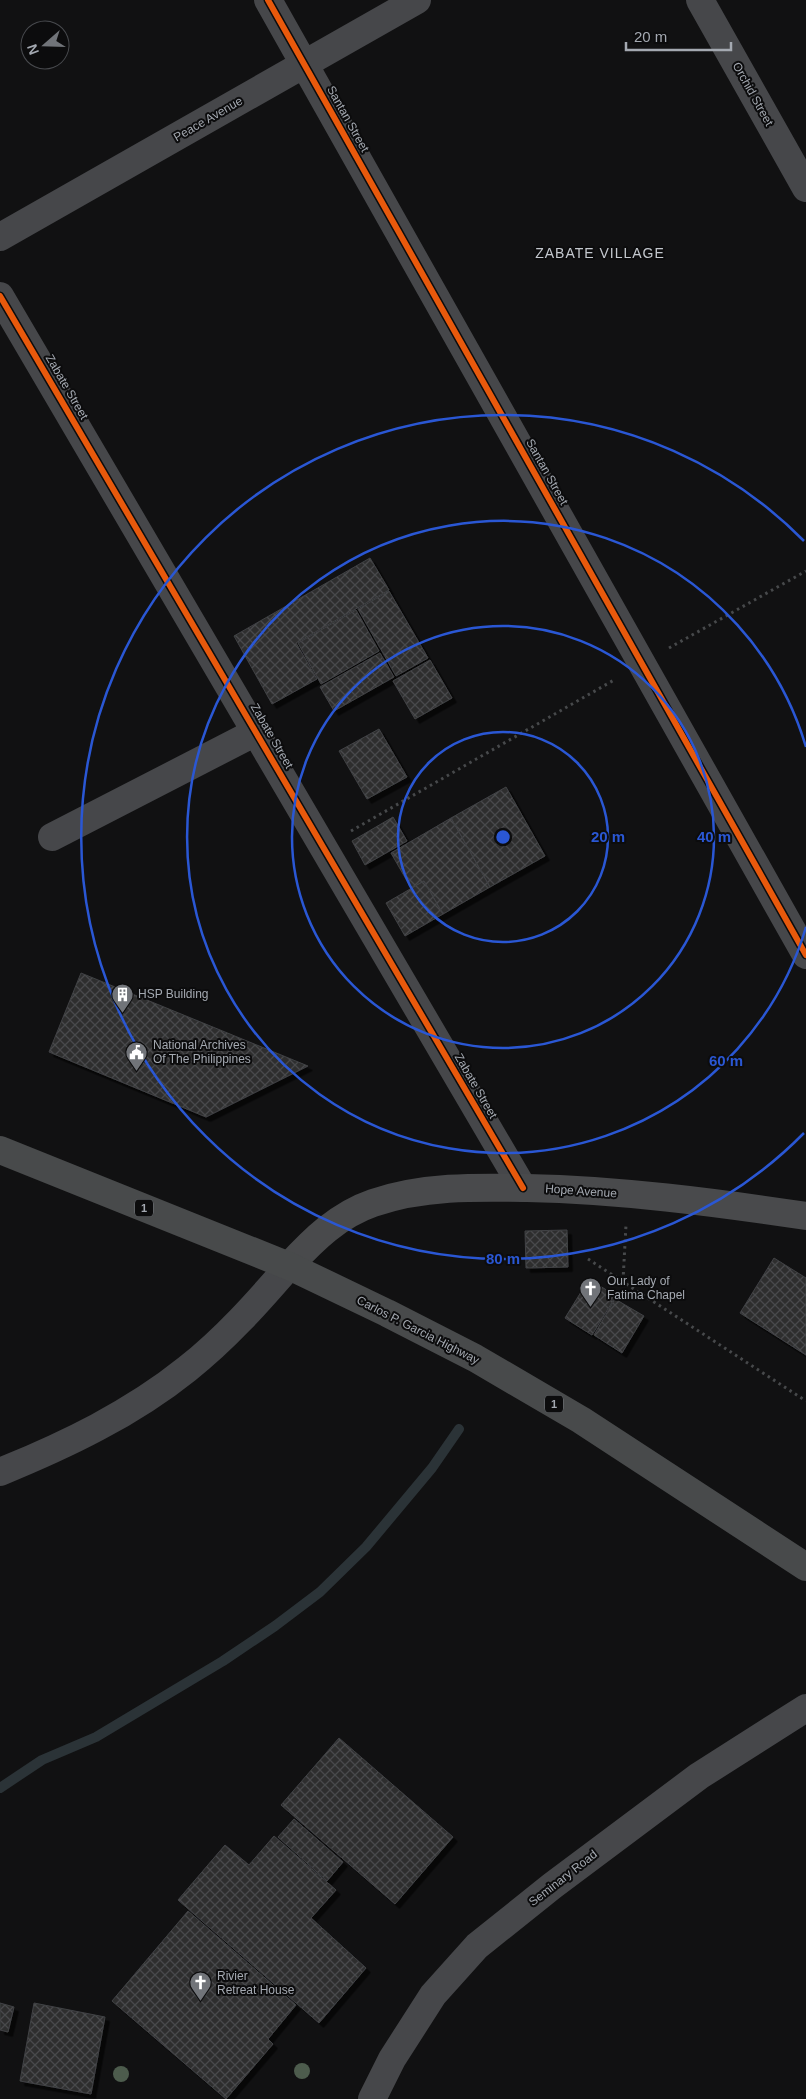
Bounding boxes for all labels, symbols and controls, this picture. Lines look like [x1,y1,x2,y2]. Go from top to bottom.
north arrow [20,20,70,70]
scale bar [626,20,731,52]
text: 20 m [634,28,667,45]
text: N [24,42,42,57]
street label: Orchid Street [730,60,777,129]
street label: Santan Street [324,84,372,155]
street label: Peace Avenue [171,93,245,144]
district label: ZABATE VILLAGE [535,245,665,261]
street label: Zabate Street [43,352,92,423]
street label: Santan Street [523,437,571,508]
street label: Zabate Street [248,701,297,772]
centre of rings [494,828,512,846]
text: 20 m [591,828,625,845]
text: 40 m [697,828,731,845]
building icon: HSP Building [110,982,134,1013]
place label: HSP Building [138,987,209,1001]
place label: National Archives Of The Philippines [153,1038,251,1066]
public building icon: National Archives Of The Philippines [125,1040,149,1071]
street label: Zabate Street [452,1051,501,1122]
text: 60 m [709,1052,743,1069]
street label: Hope Avenue [545,1182,618,1201]
road number: 1 [135,1200,153,1216]
text: 80 m [486,1250,520,1267]
place label: Our Lady of Fatima Chapel [607,1274,685,1302]
church icon: Our Lady of Fatima Chapel [579,1276,603,1307]
street label: Carlos P. Garcia Highway [354,1293,482,1367]
road number: 1 [545,1396,563,1412]
street label: Seminary Road [526,1847,600,1909]
place label: Rivier Retreat House [217,1969,295,1997]
church icon: Rivier Retreat House [189,1971,213,2002]

